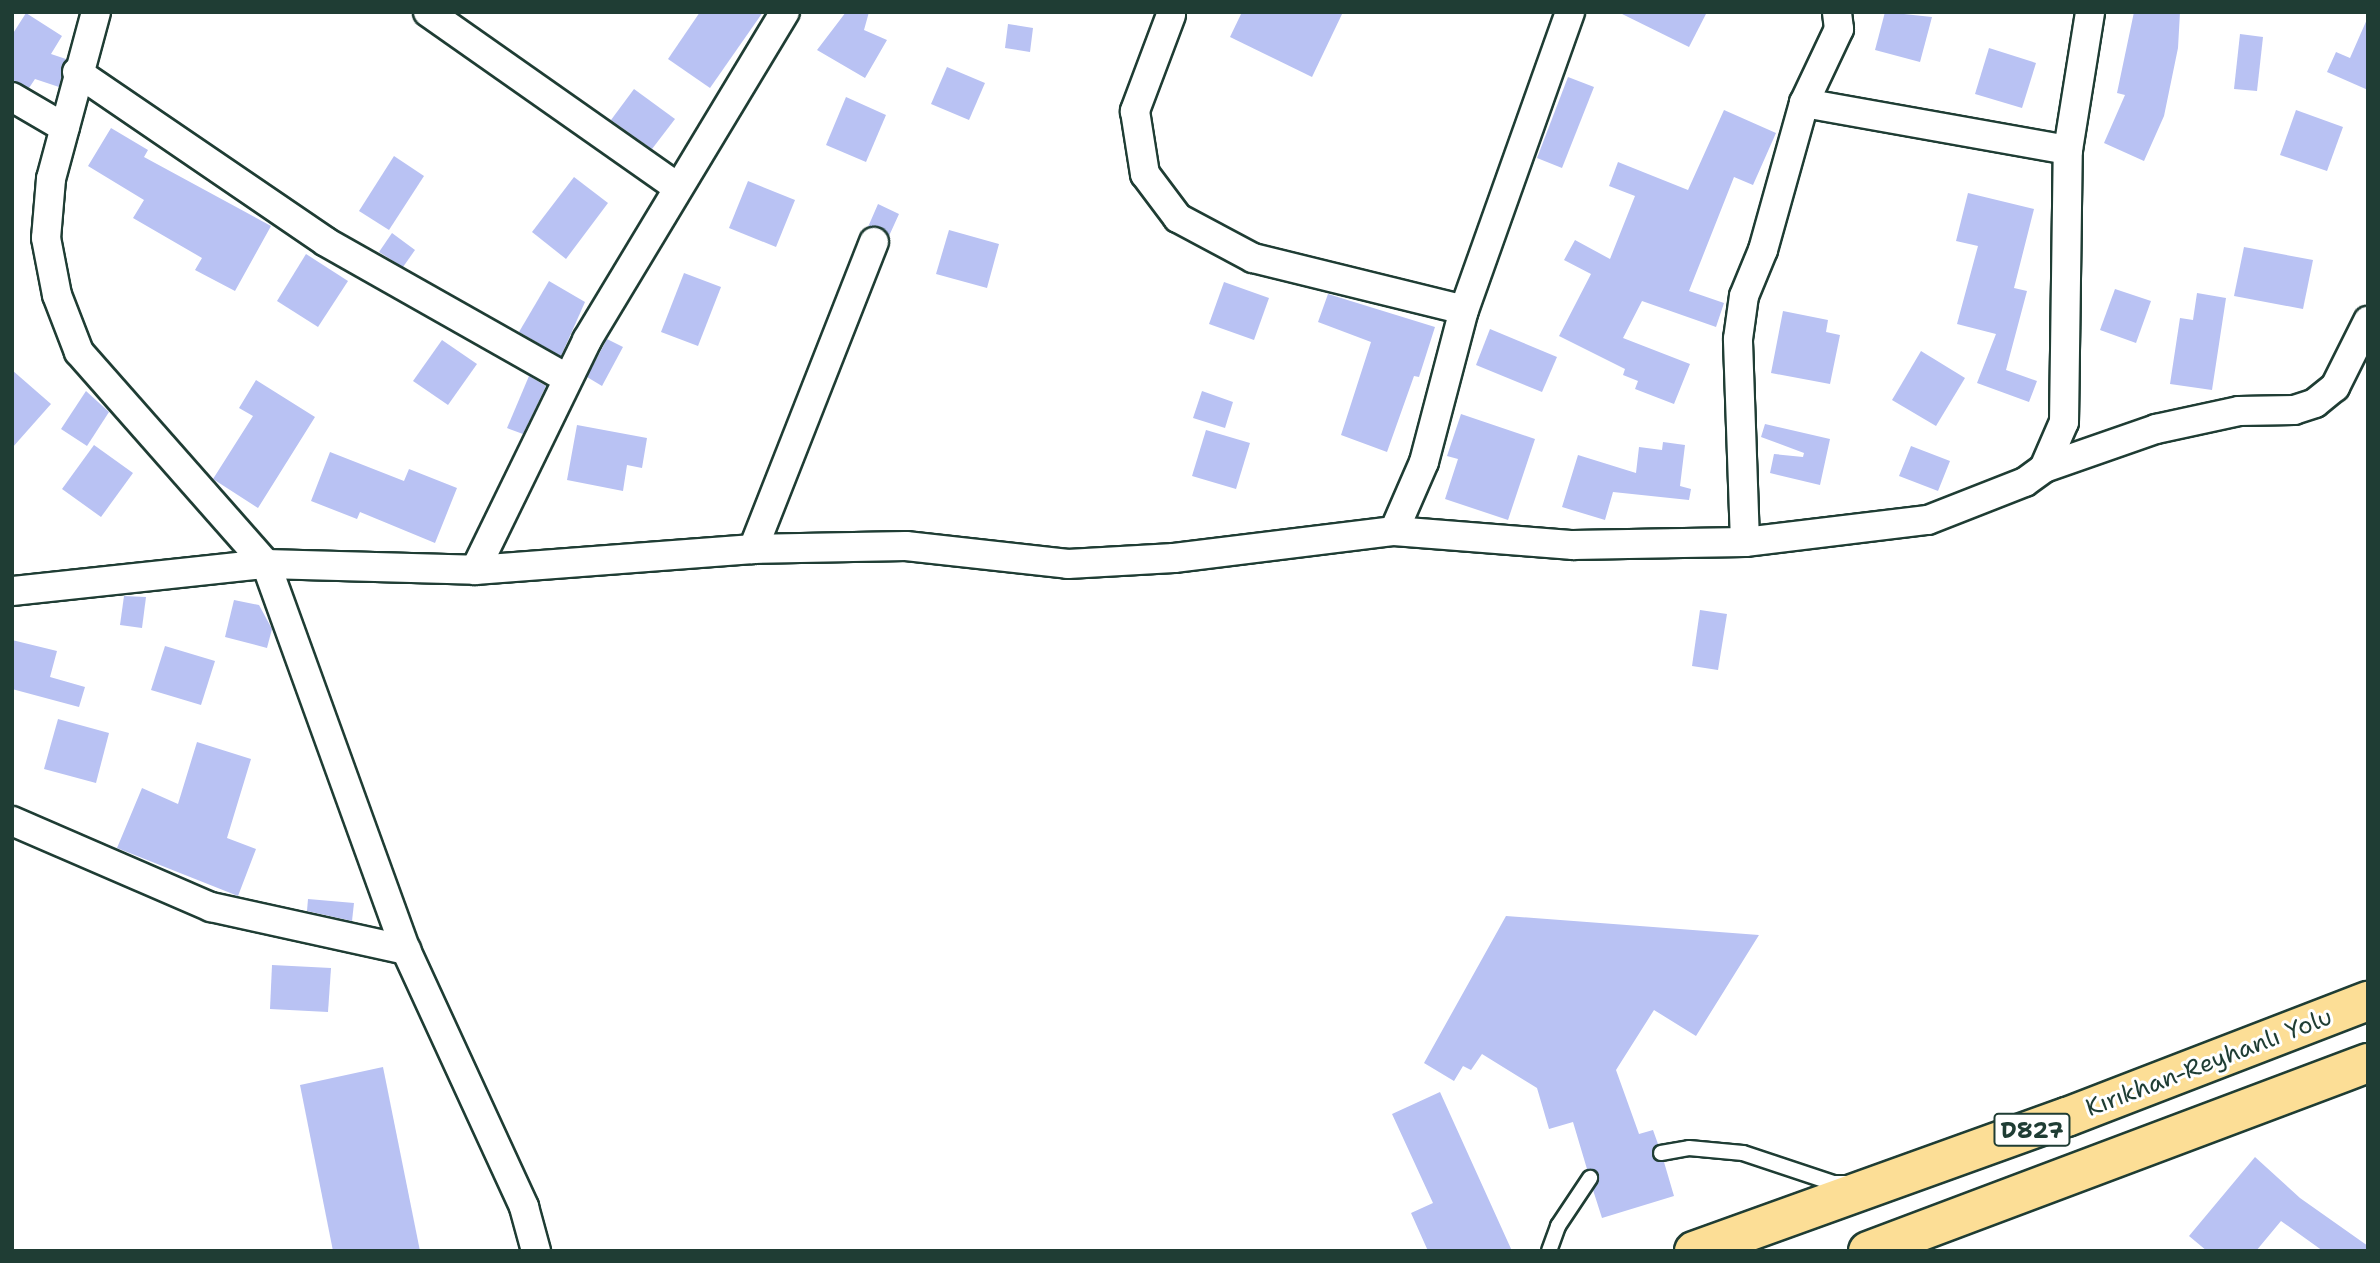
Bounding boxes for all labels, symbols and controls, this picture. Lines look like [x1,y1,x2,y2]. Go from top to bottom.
street label: Kırıkhan-Reyhanlı Yolu [2082,1003,2336,1123]
road number: D827 [1992,1110,2072,1149]

